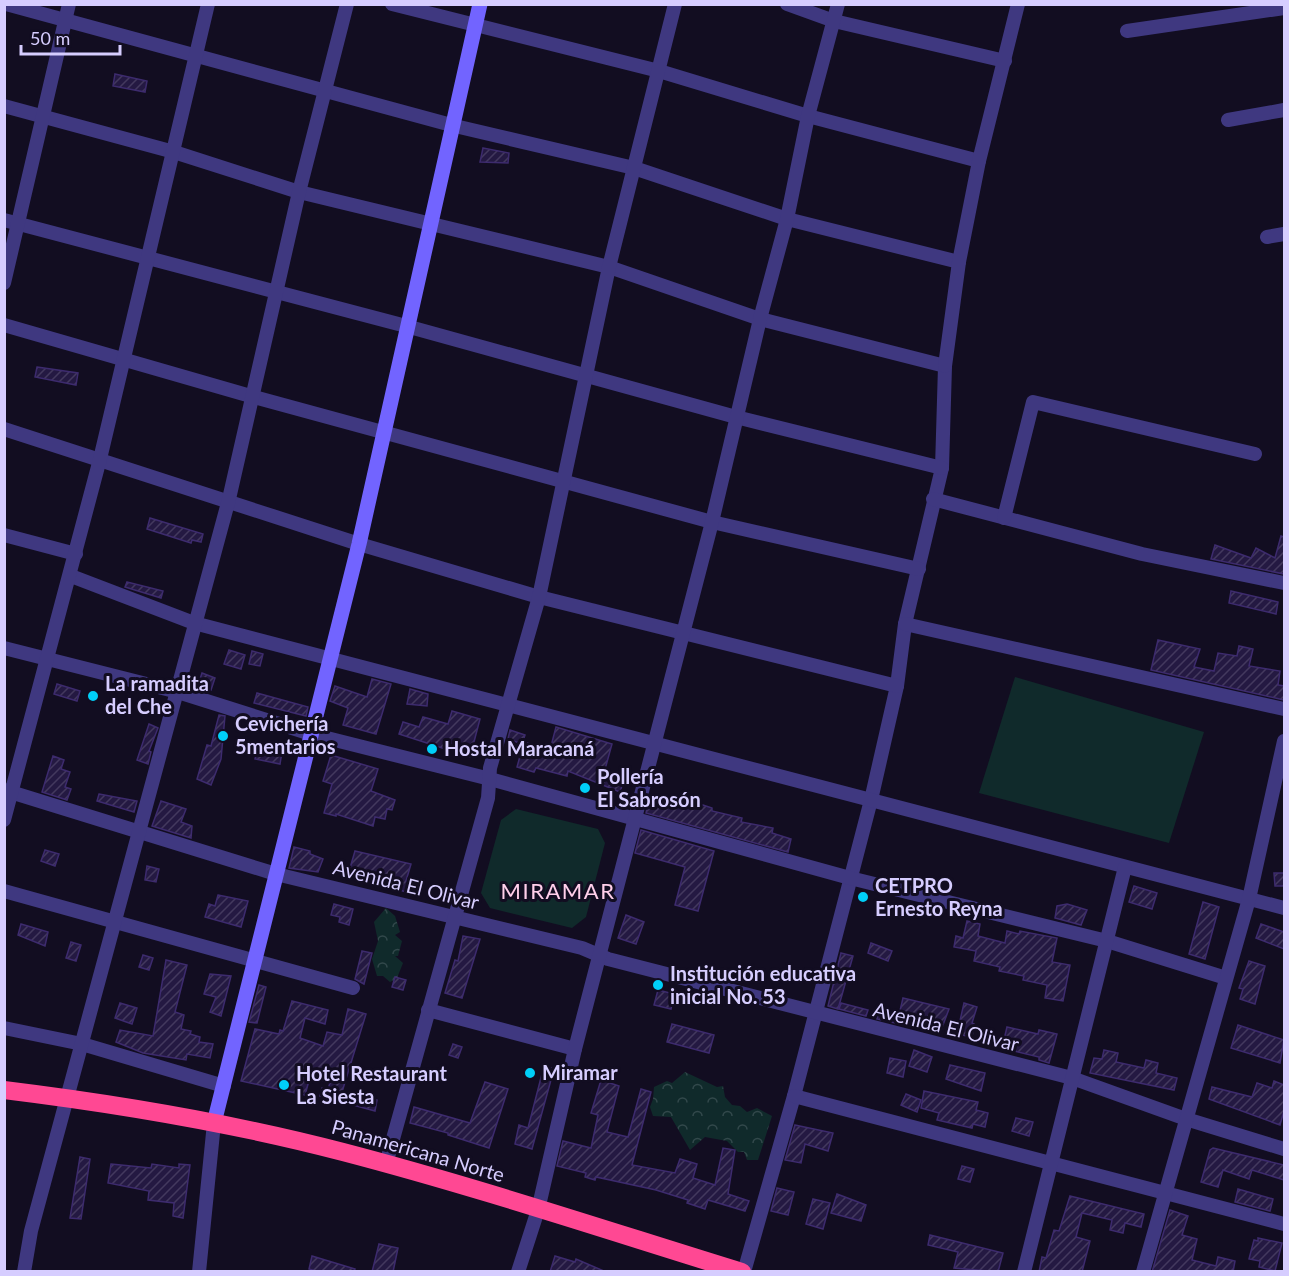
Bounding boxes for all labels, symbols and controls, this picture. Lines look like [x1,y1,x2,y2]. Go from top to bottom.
scale bar [21,18,120,56]
text: 50 m [30,27,70,49]
place label: La ramadita del Che [105,671,209,718]
marker: La ramadita del Che [86,689,100,703]
place label: Cevichería 5mentarios [235,711,336,758]
marker: Cevichería 5mentarios [216,729,230,743]
place label: Hostal Maracaná [444,736,594,760]
marker: Hostal Maracaná [425,742,439,756]
place label: Pollería El Sabrosón [597,764,701,811]
marker: Pollería El Sabrosón [578,781,592,795]
street label: Avenida El Olivar [331,854,482,914]
place label: CETPRO Ernesto Reyna [875,873,1003,920]
district label: MIRAMAR [501,877,615,904]
marker: CETPRO Ernesto Reyna [856,890,870,904]
place label: Institución educativa inicial No. 53 [670,961,856,1008]
marker: Institución educativa inicial No. 53 [651,978,665,992]
street label: Avenida El Olivar [871,996,1022,1056]
place label: Miramar [542,1060,618,1084]
place label: Hotel Restaurant La Siesta [296,1061,447,1108]
marker: Miramar [523,1066,537,1080]
marker: Hotel Restaurant La Siesta [277,1078,291,1092]
street label: Panamericana Norte [329,1114,508,1186]

